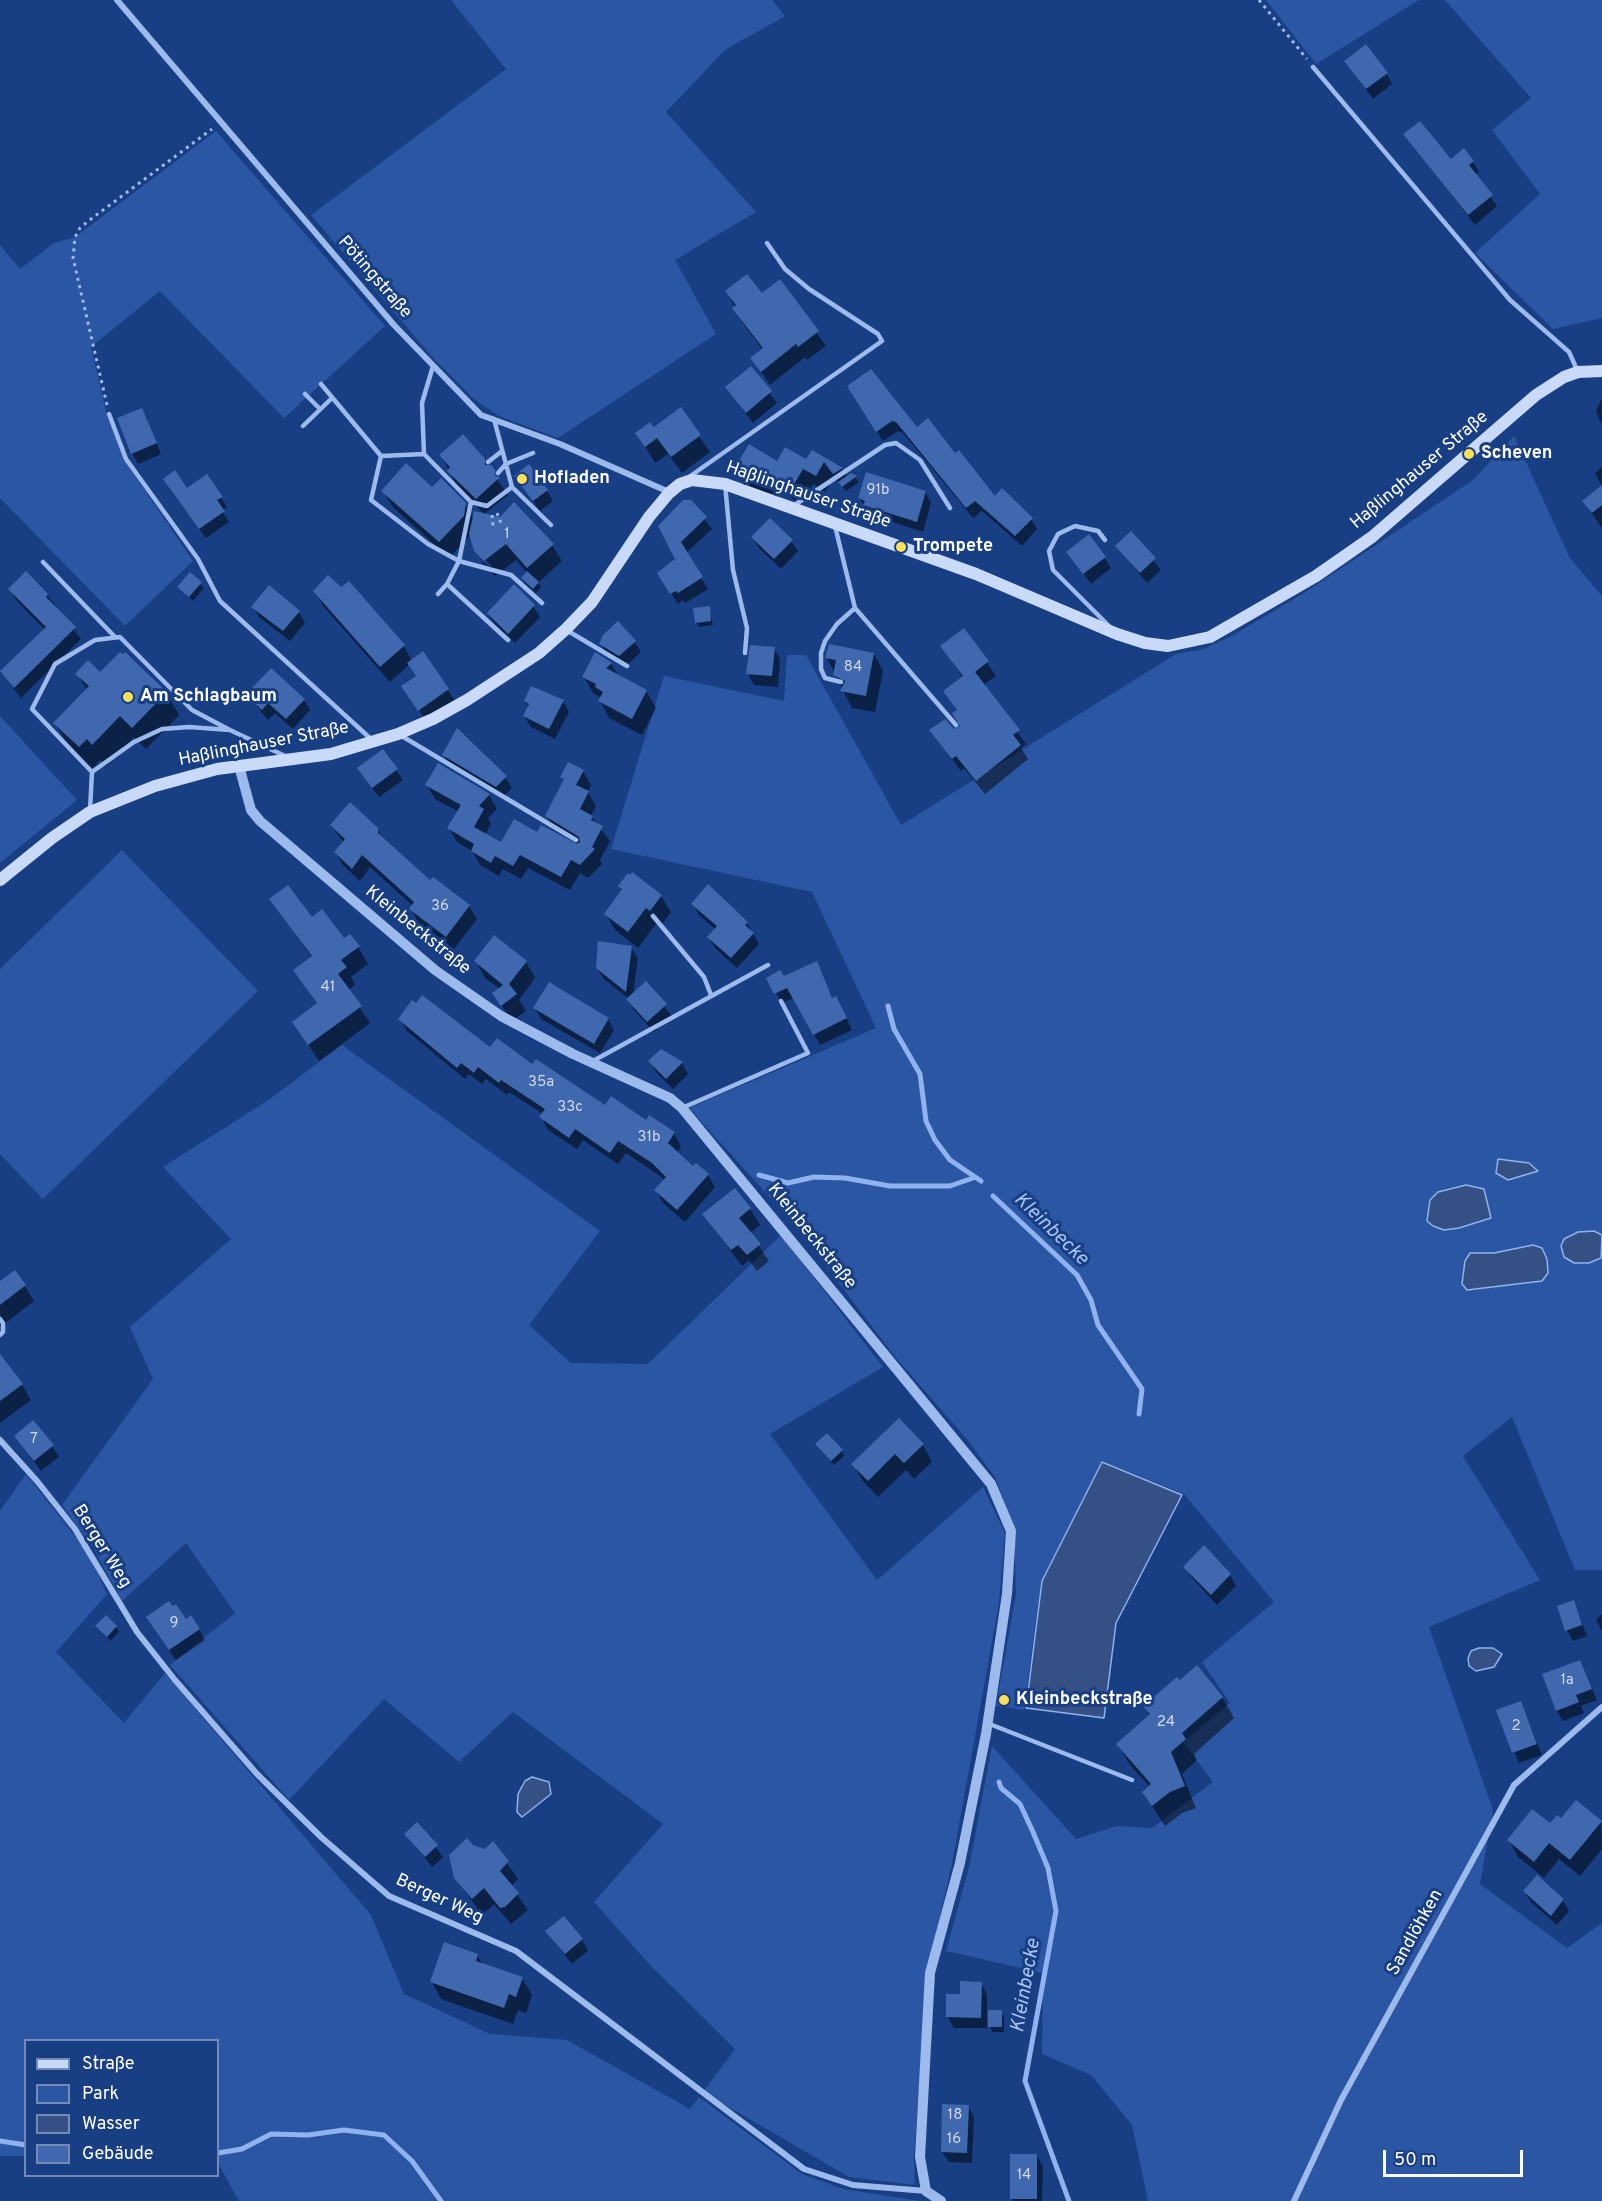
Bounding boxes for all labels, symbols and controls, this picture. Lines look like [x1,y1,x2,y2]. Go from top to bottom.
street label: Pötingstraße [332,232,416,324]
street label: Haßlinghauser Straße [1347,407,1493,535]
place label: Scheven [1481,443,1552,465]
marker: Scheven [1462,447,1476,461]
street label: Haßlinghauser Straße [723,458,893,534]
place label: Hofladen [534,468,610,490]
marker: Hofladen [515,472,529,486]
house number: 91b [867,482,889,500]
house number: 1 [504,526,510,544]
place label: Trompete [913,536,993,558]
marker: Trompete [894,540,908,554]
house number: 84 [844,659,862,677]
place label: Am Schlagbaum [140,686,277,708]
marker: Am Schlagbaum [121,690,135,704]
street label: Haßlinghauser Straße [177,718,351,772]
street label: Kleinbeckstraße [360,882,474,980]
house number: 36 [431,898,449,916]
house number: 41 [321,979,335,997]
house number: 35a [528,1074,554,1092]
house number: 33c [557,1099,583,1117]
house number: 31b [637,1129,661,1147]
street label: Kleinbeckstraße [762,1180,860,1294]
water label: Kleinbecke [1008,1188,1092,1272]
house number: 7 [30,1431,38,1449]
street label: Berger Weg [67,1501,135,1593]
house number: 9 [170,1615,178,1633]
house number: 1a [1560,1672,1574,1690]
place label: Kleinbeckstraße [1016,1689,1153,1711]
marker: Kleinbeckstraße [997,1693,1011,1707]
house number: 24 [1157,1714,1175,1732]
house number: 2 [1511,1718,1521,1736]
street label: Berger Weg [392,1870,486,1930]
street label: Sandlöhken [1384,1886,1448,1980]
water label: Kleinbecke [1007,1937,1047,2035]
legend [24,2039,219,2177]
text: Straße [82,2053,134,2076]
text: Park [82,2083,119,2106]
house number: 18 [948,2107,962,2125]
text: Wasser [82,2113,140,2136]
house number: 16 [947,2131,961,2149]
scale bar [1386,2138,1526,2176]
text: Gebäude [82,2143,154,2166]
text: 50 m [1394,2149,1436,2172]
house number: 14 [1017,2167,1031,2185]

